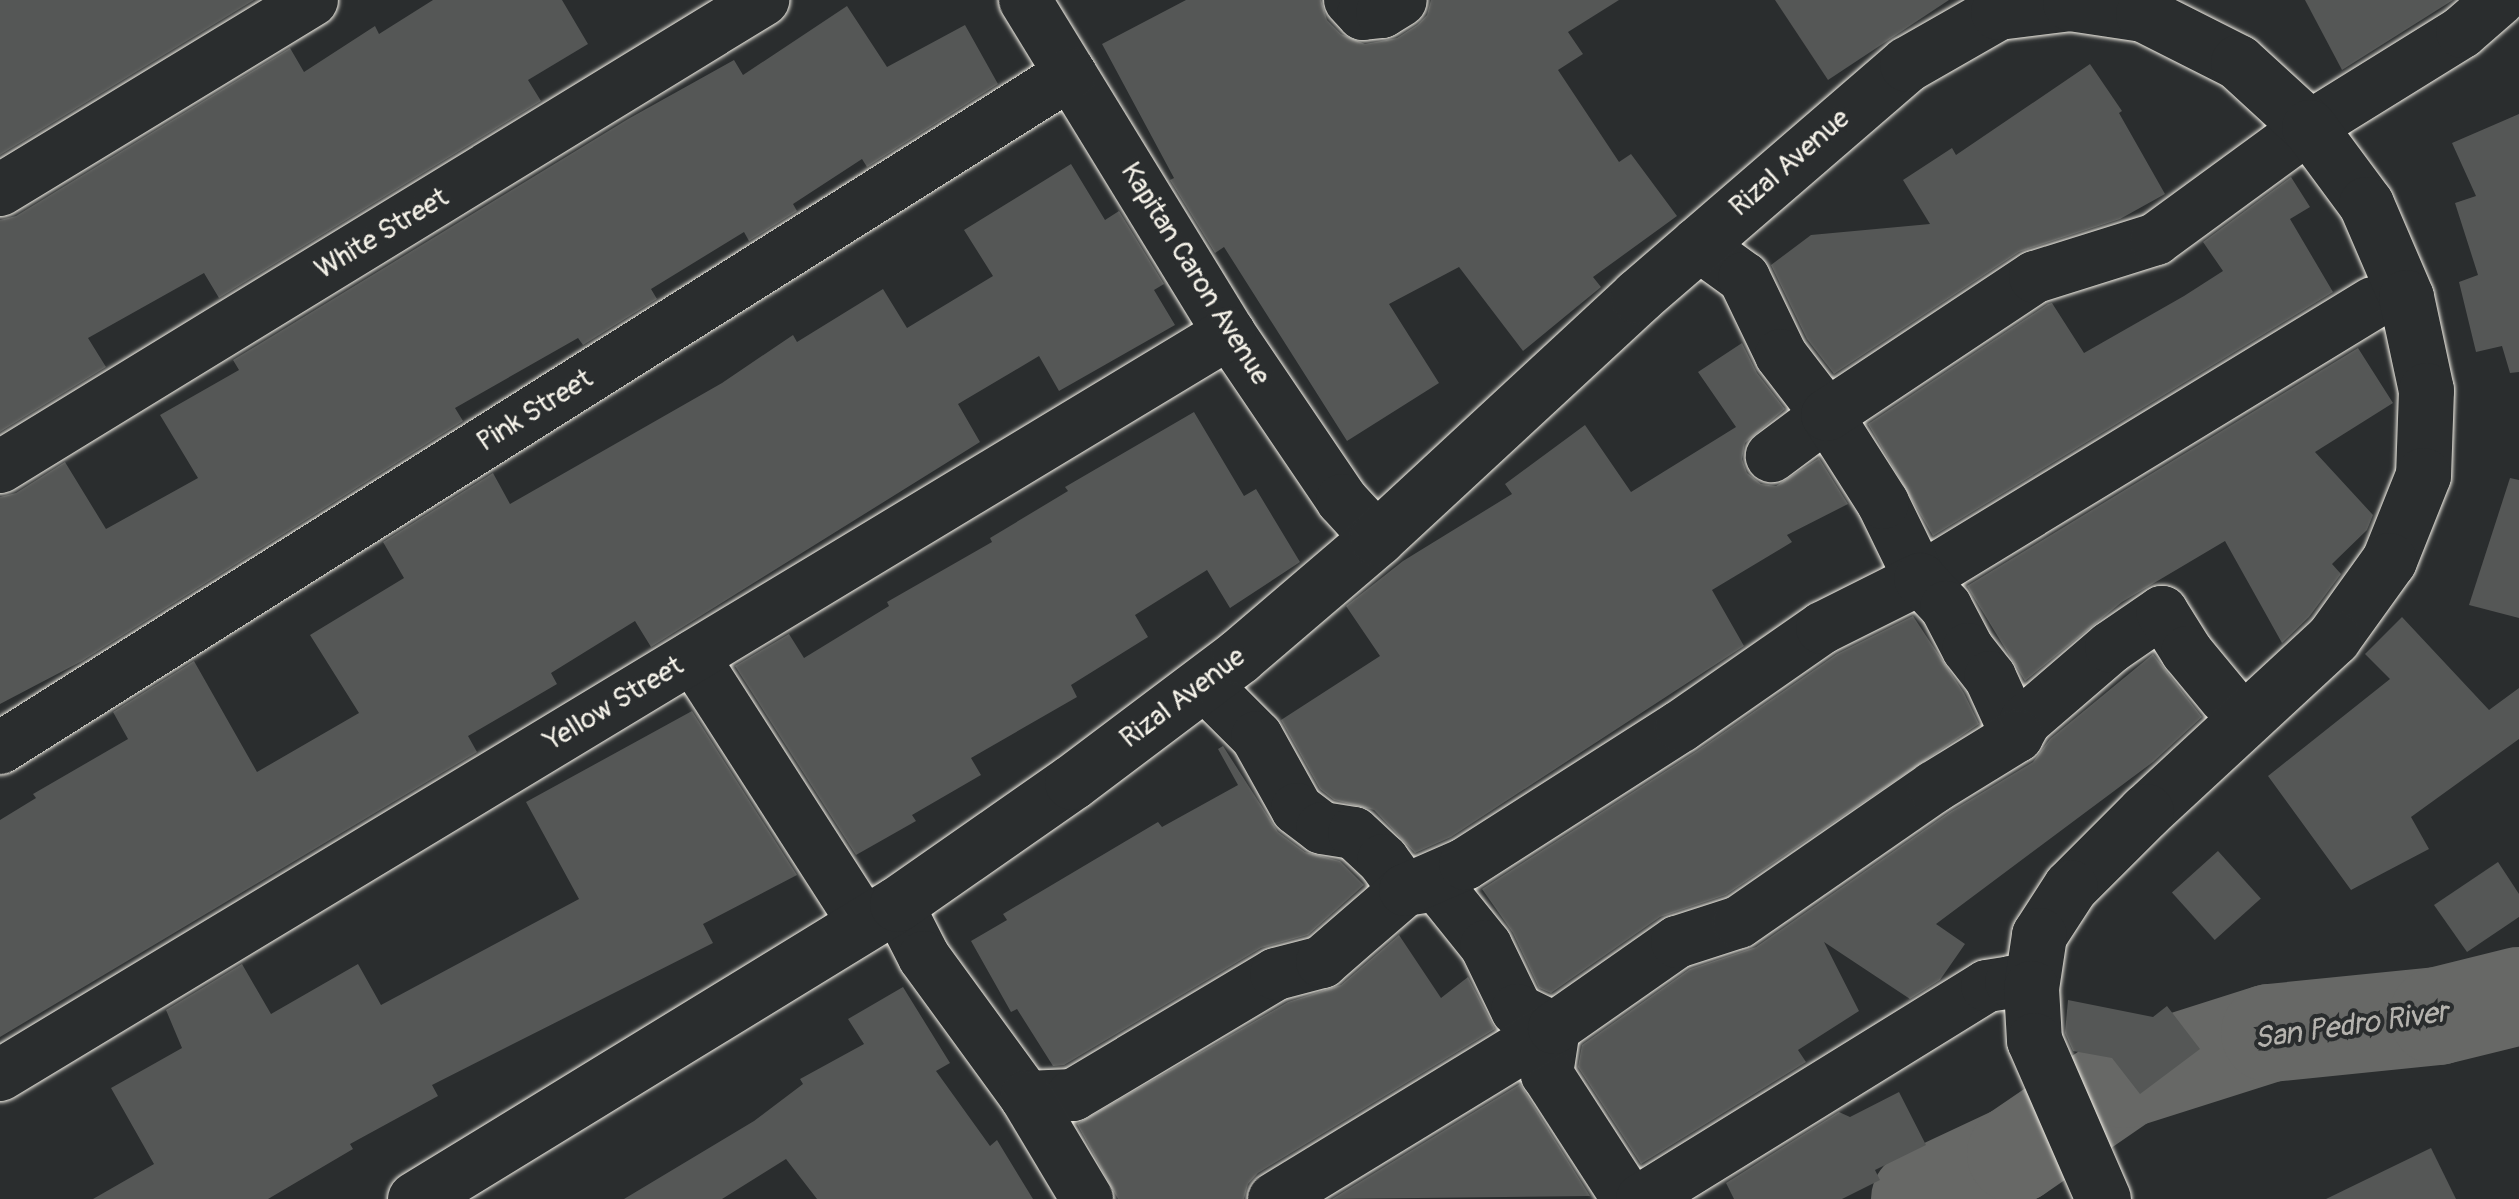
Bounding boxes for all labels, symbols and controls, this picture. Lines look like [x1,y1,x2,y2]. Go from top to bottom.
street label: Rizal Avenue [1723,102,1857,224]
street label: Kapitan Caron Avenue [1113,157,1277,391]
street label: White Street [309,181,455,287]
street label: Pink Street [471,362,599,460]
street label: Rizal Avenue [1114,640,1252,756]
street label: Yellow Street [538,649,690,759]
water label: San Pedro River [2252,995,2450,1057]

